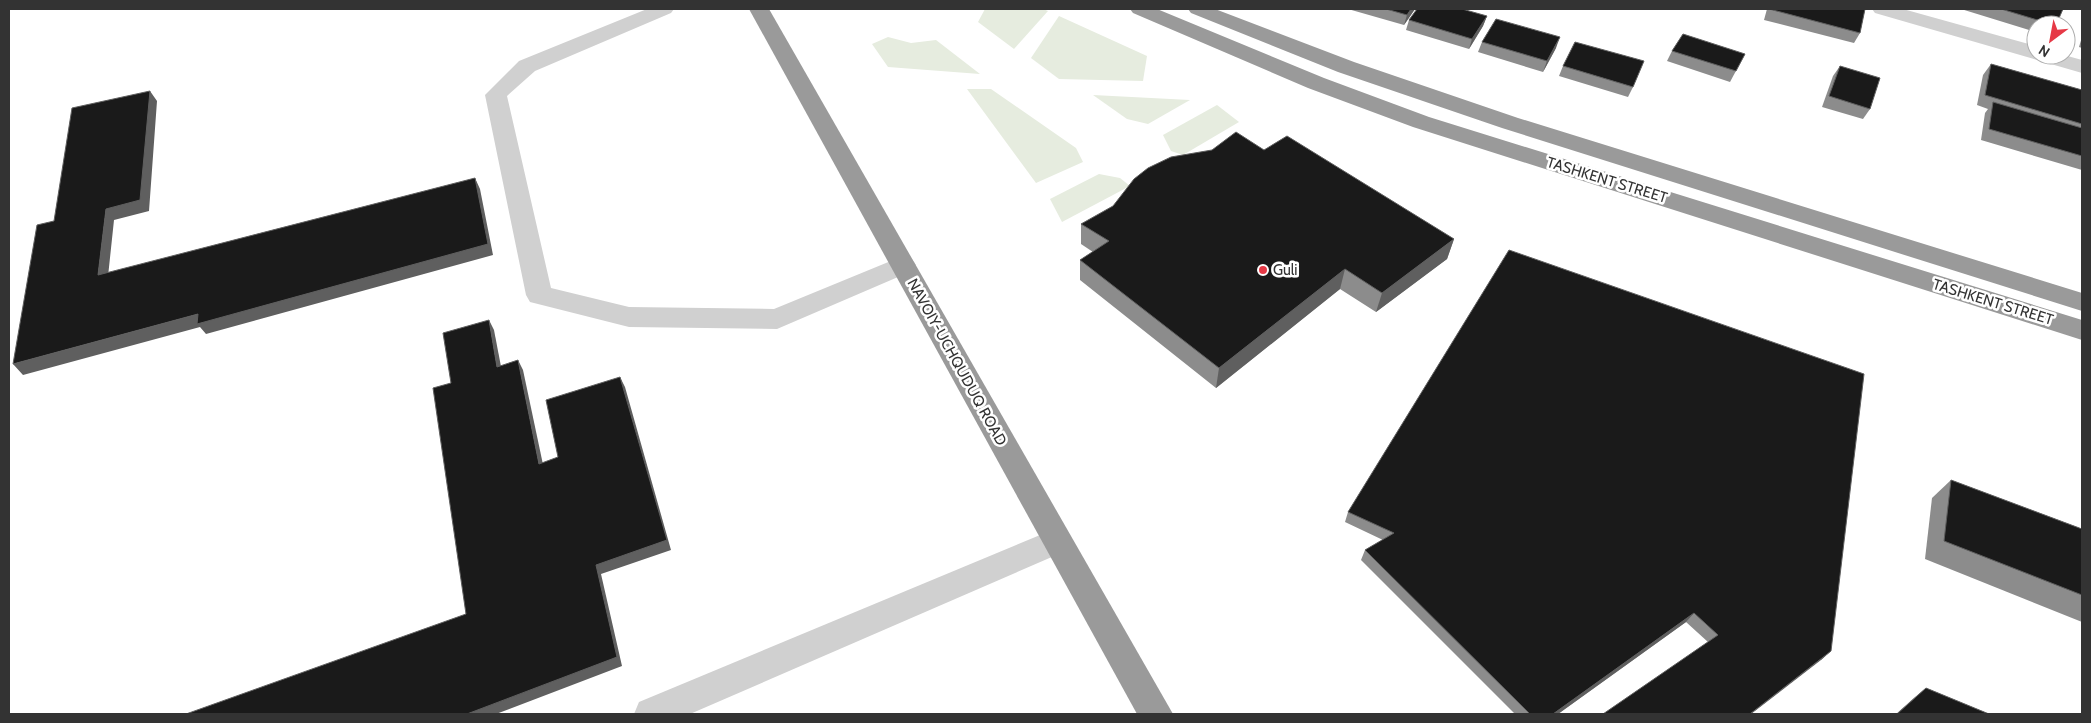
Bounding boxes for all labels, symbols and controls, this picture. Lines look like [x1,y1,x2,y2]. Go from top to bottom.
north arrow [2026,15,2076,65]
text: N [2035,41,2053,61]
street label: TASHKENT STREET [1545,153,1669,207]
place label: Guli [1273,261,1298,279]
marker: Guli [1257,264,1269,276]
street label: NAVOIY-UCHQUDUQ ROAD [904,275,1011,449]
street label: TASHKENT STREET [1931,275,2055,329]

